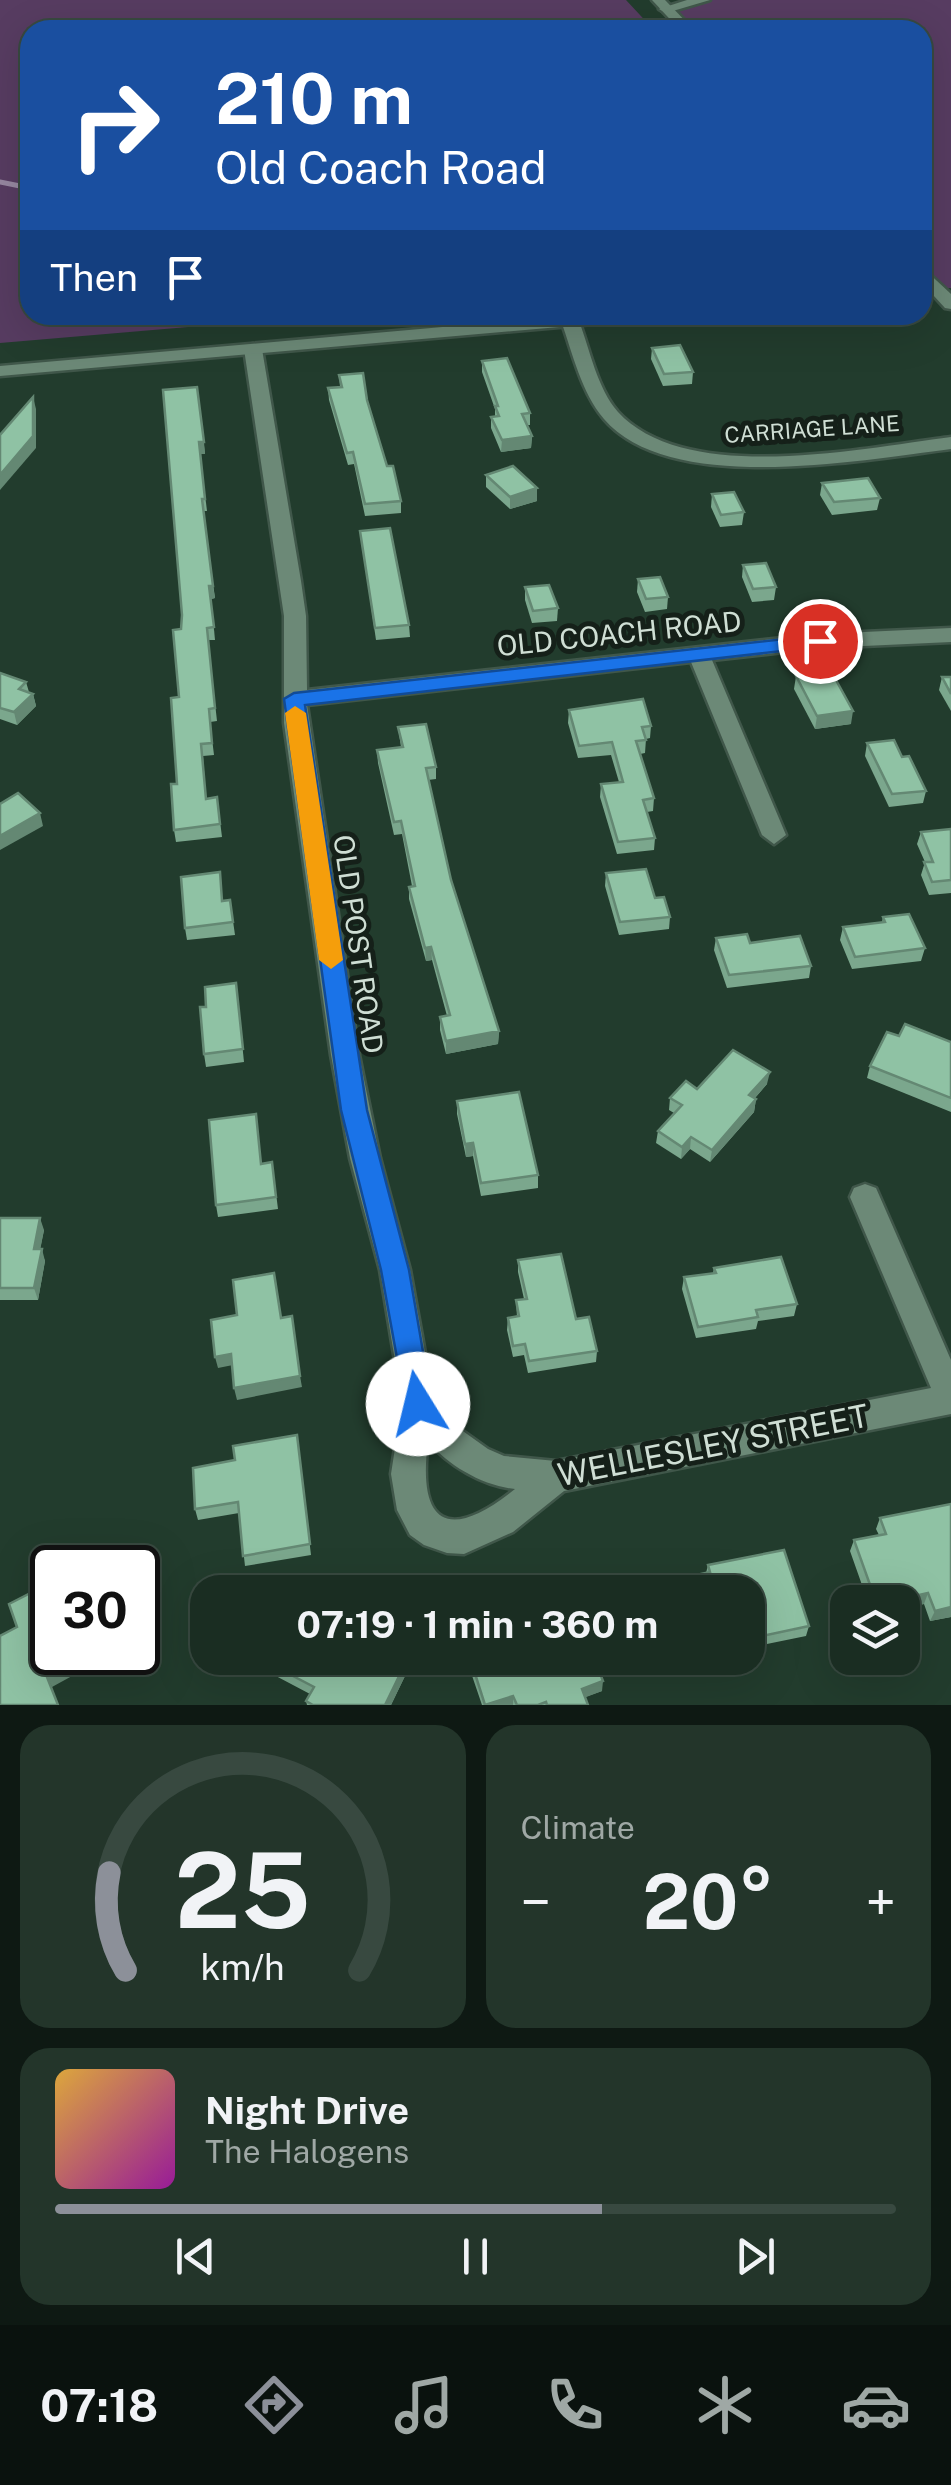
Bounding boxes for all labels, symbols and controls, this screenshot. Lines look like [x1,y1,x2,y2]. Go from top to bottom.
text: 210 m [215,57,413,140]
icon: right [50,60,180,190]
text: Old Coach Road [215,141,547,194]
icon: arrive [158,250,213,305]
text: Then [50,255,138,300]
street label: CARRIAGE LANE [724,410,900,448]
pin [778,599,863,684]
street label: OLD COACH ROAD [495,604,743,662]
icon: arrive [793,614,848,669]
street label: OLD POST ROAD [327,832,391,1056]
position arrow [366,1352,470,1456]
street label: WELLESLEY STREET [555,1397,871,1493]
speed limit sign: 30 [30,1545,160,1675]
map controls [830,1585,920,1675]
button: layers [830,1585,920,1675]
text: 07:19 · 1 min · 360 m [297,1602,658,1647]
text: Climate [521,1809,635,1846]
text: 25 [175,1829,311,1951]
text: 20° [642,1858,774,1946]
text: − [521,1870,551,1934]
text: + [865,1870,896,1934]
text: km/h [201,1946,285,1988]
text: Night Drive [205,2088,409,2133]
text: The Halogens [205,2133,409,2170]
icon: previous [168,2229,223,2284]
icon: pause [448,2229,503,2284]
icon: next [728,2229,783,2284]
icon: directions [239,2370,309,2440]
icon: music [389,2370,459,2440]
icon: phone [540,2370,610,2440]
icon: climate [690,2370,760,2440]
icon: car [841,2370,911,2440]
text: 07:18 [40,2379,158,2432]

